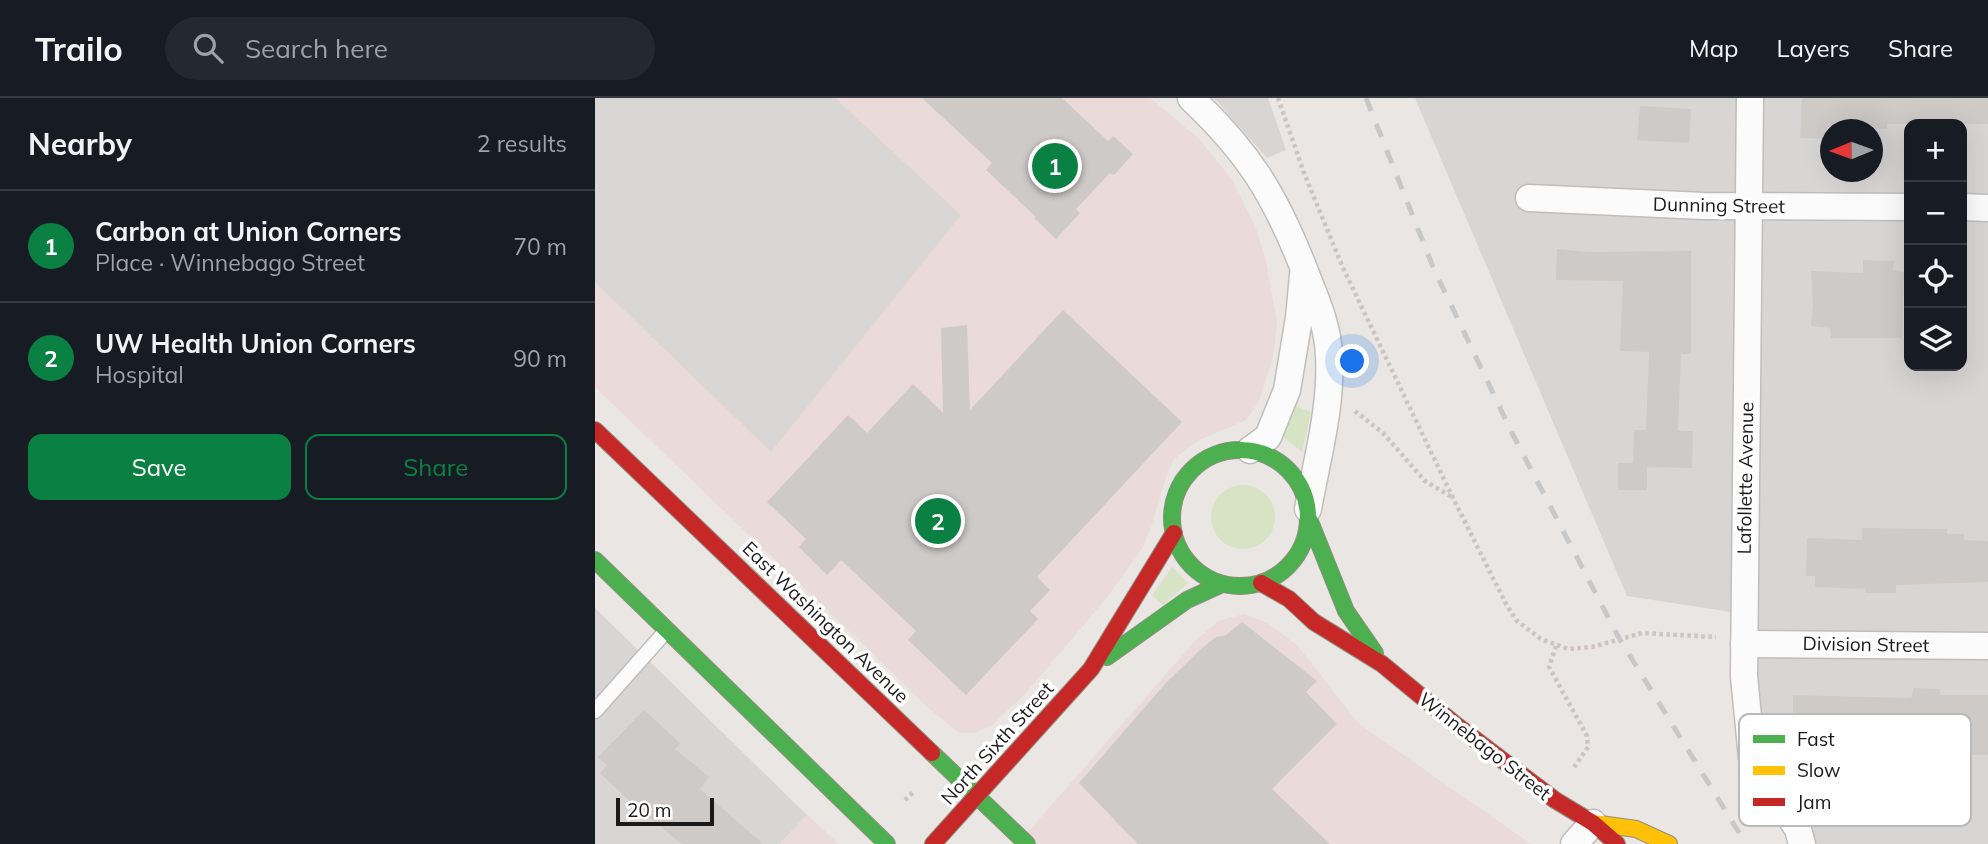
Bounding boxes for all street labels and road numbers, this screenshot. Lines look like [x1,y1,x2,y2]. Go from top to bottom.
street label: Dunning Street [1653,192,1786,218]
street label: Lafollette Avenue [1732,402,1758,554]
street label: East Washington Avenue [738,536,914,708]
street label: Division Street [1802,631,1930,657]
street label: North Sixth Street [936,676,1059,809]
street label: Winnebago Street [1414,687,1556,805]

